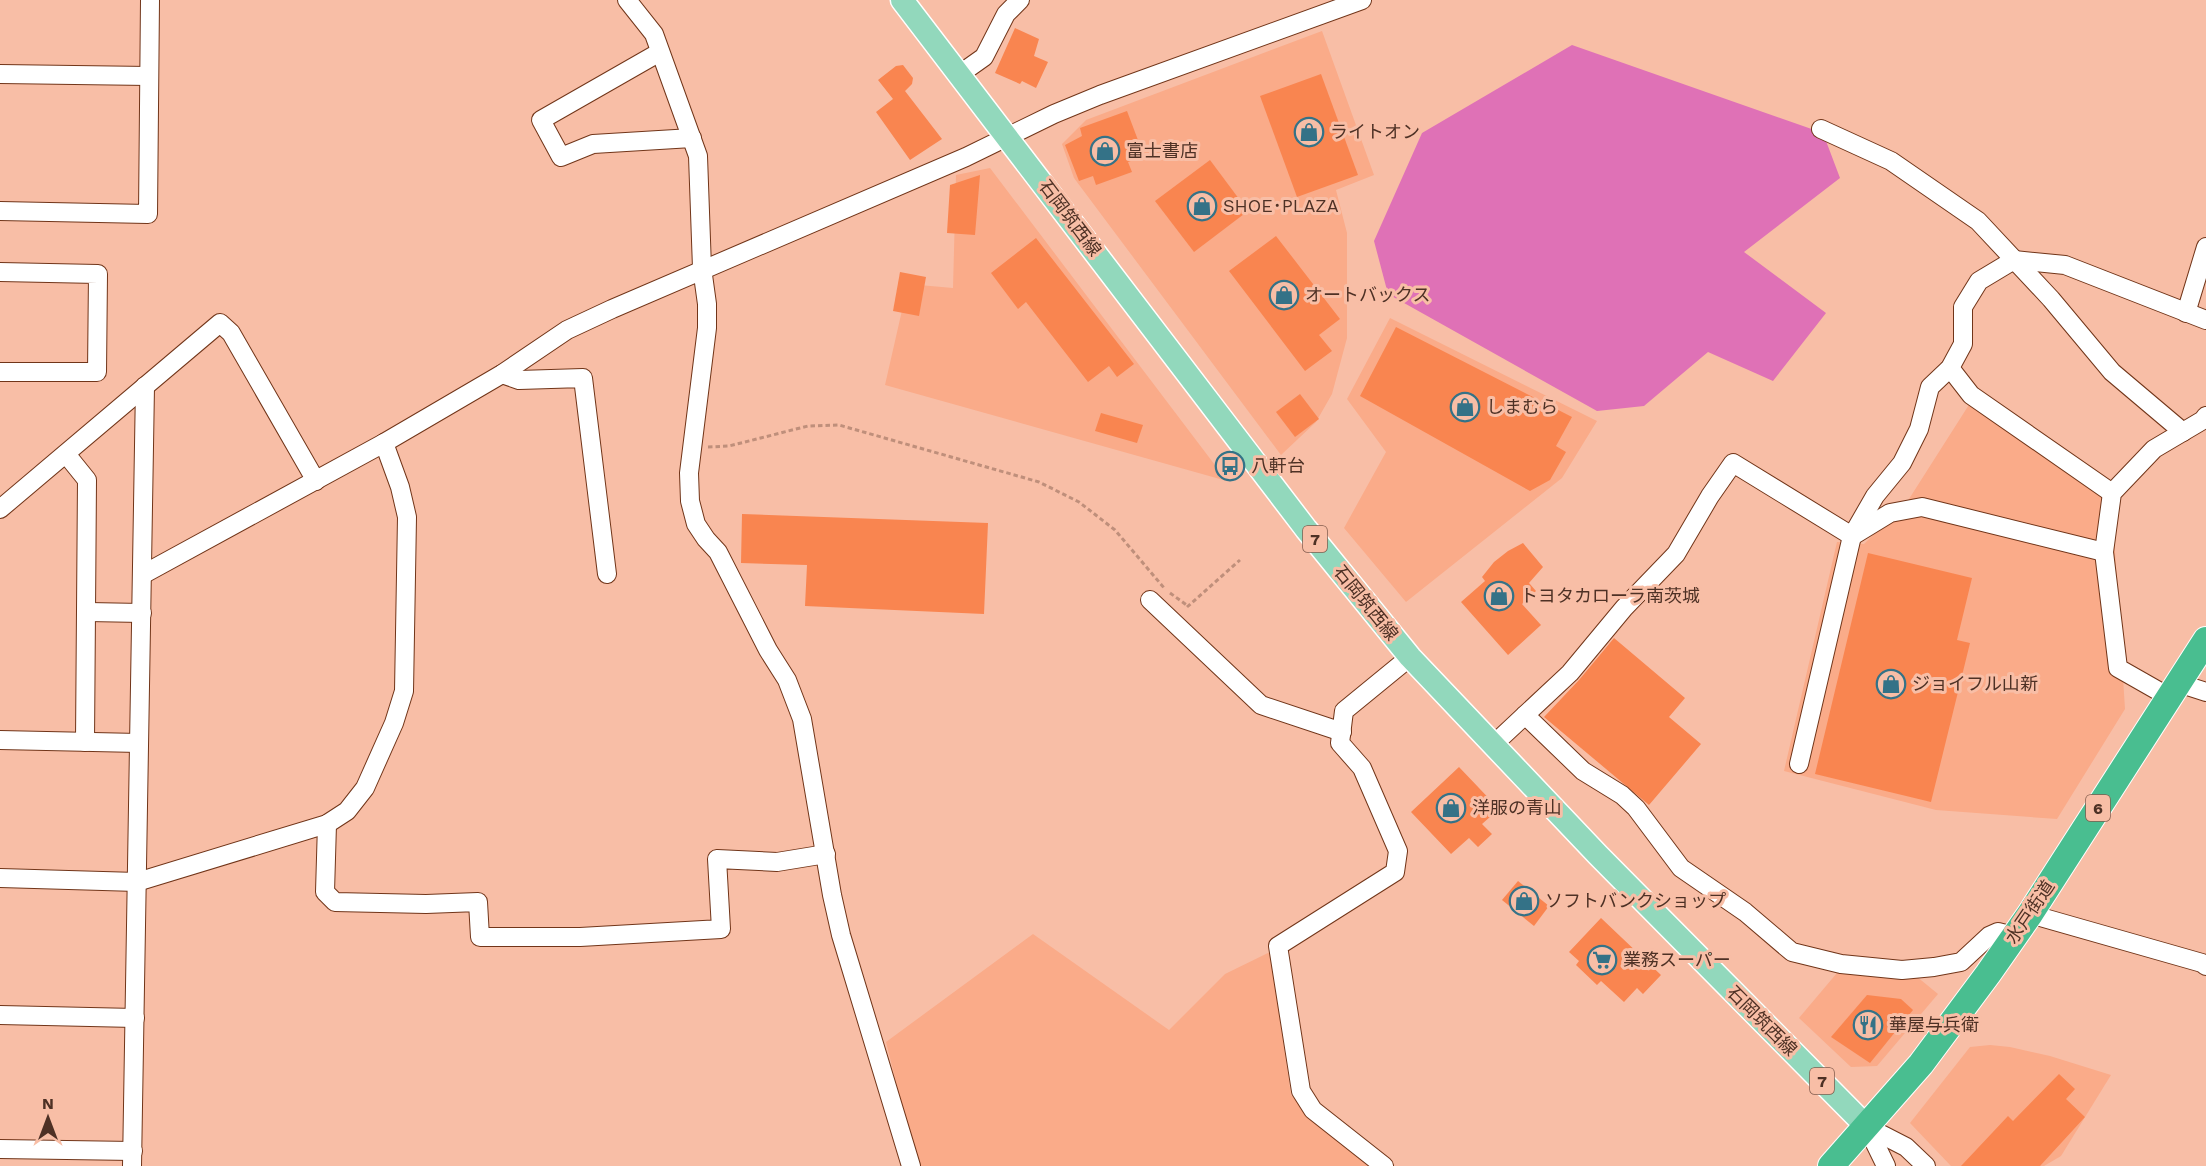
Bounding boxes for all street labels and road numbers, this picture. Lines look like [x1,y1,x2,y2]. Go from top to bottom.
street label: 石岡筑西線 [1035,175,1106,260]
road number: 7 [1303,526,1327,552]
street label: 石岡筑西線 [1330,561,1403,644]
road number: 6 [2086,795,2110,821]
street label: 水戸街道 [2001,876,2058,947]
street label: 石岡筑西線 [1723,981,1802,1060]
road number: 7 [1810,1068,1834,1094]

